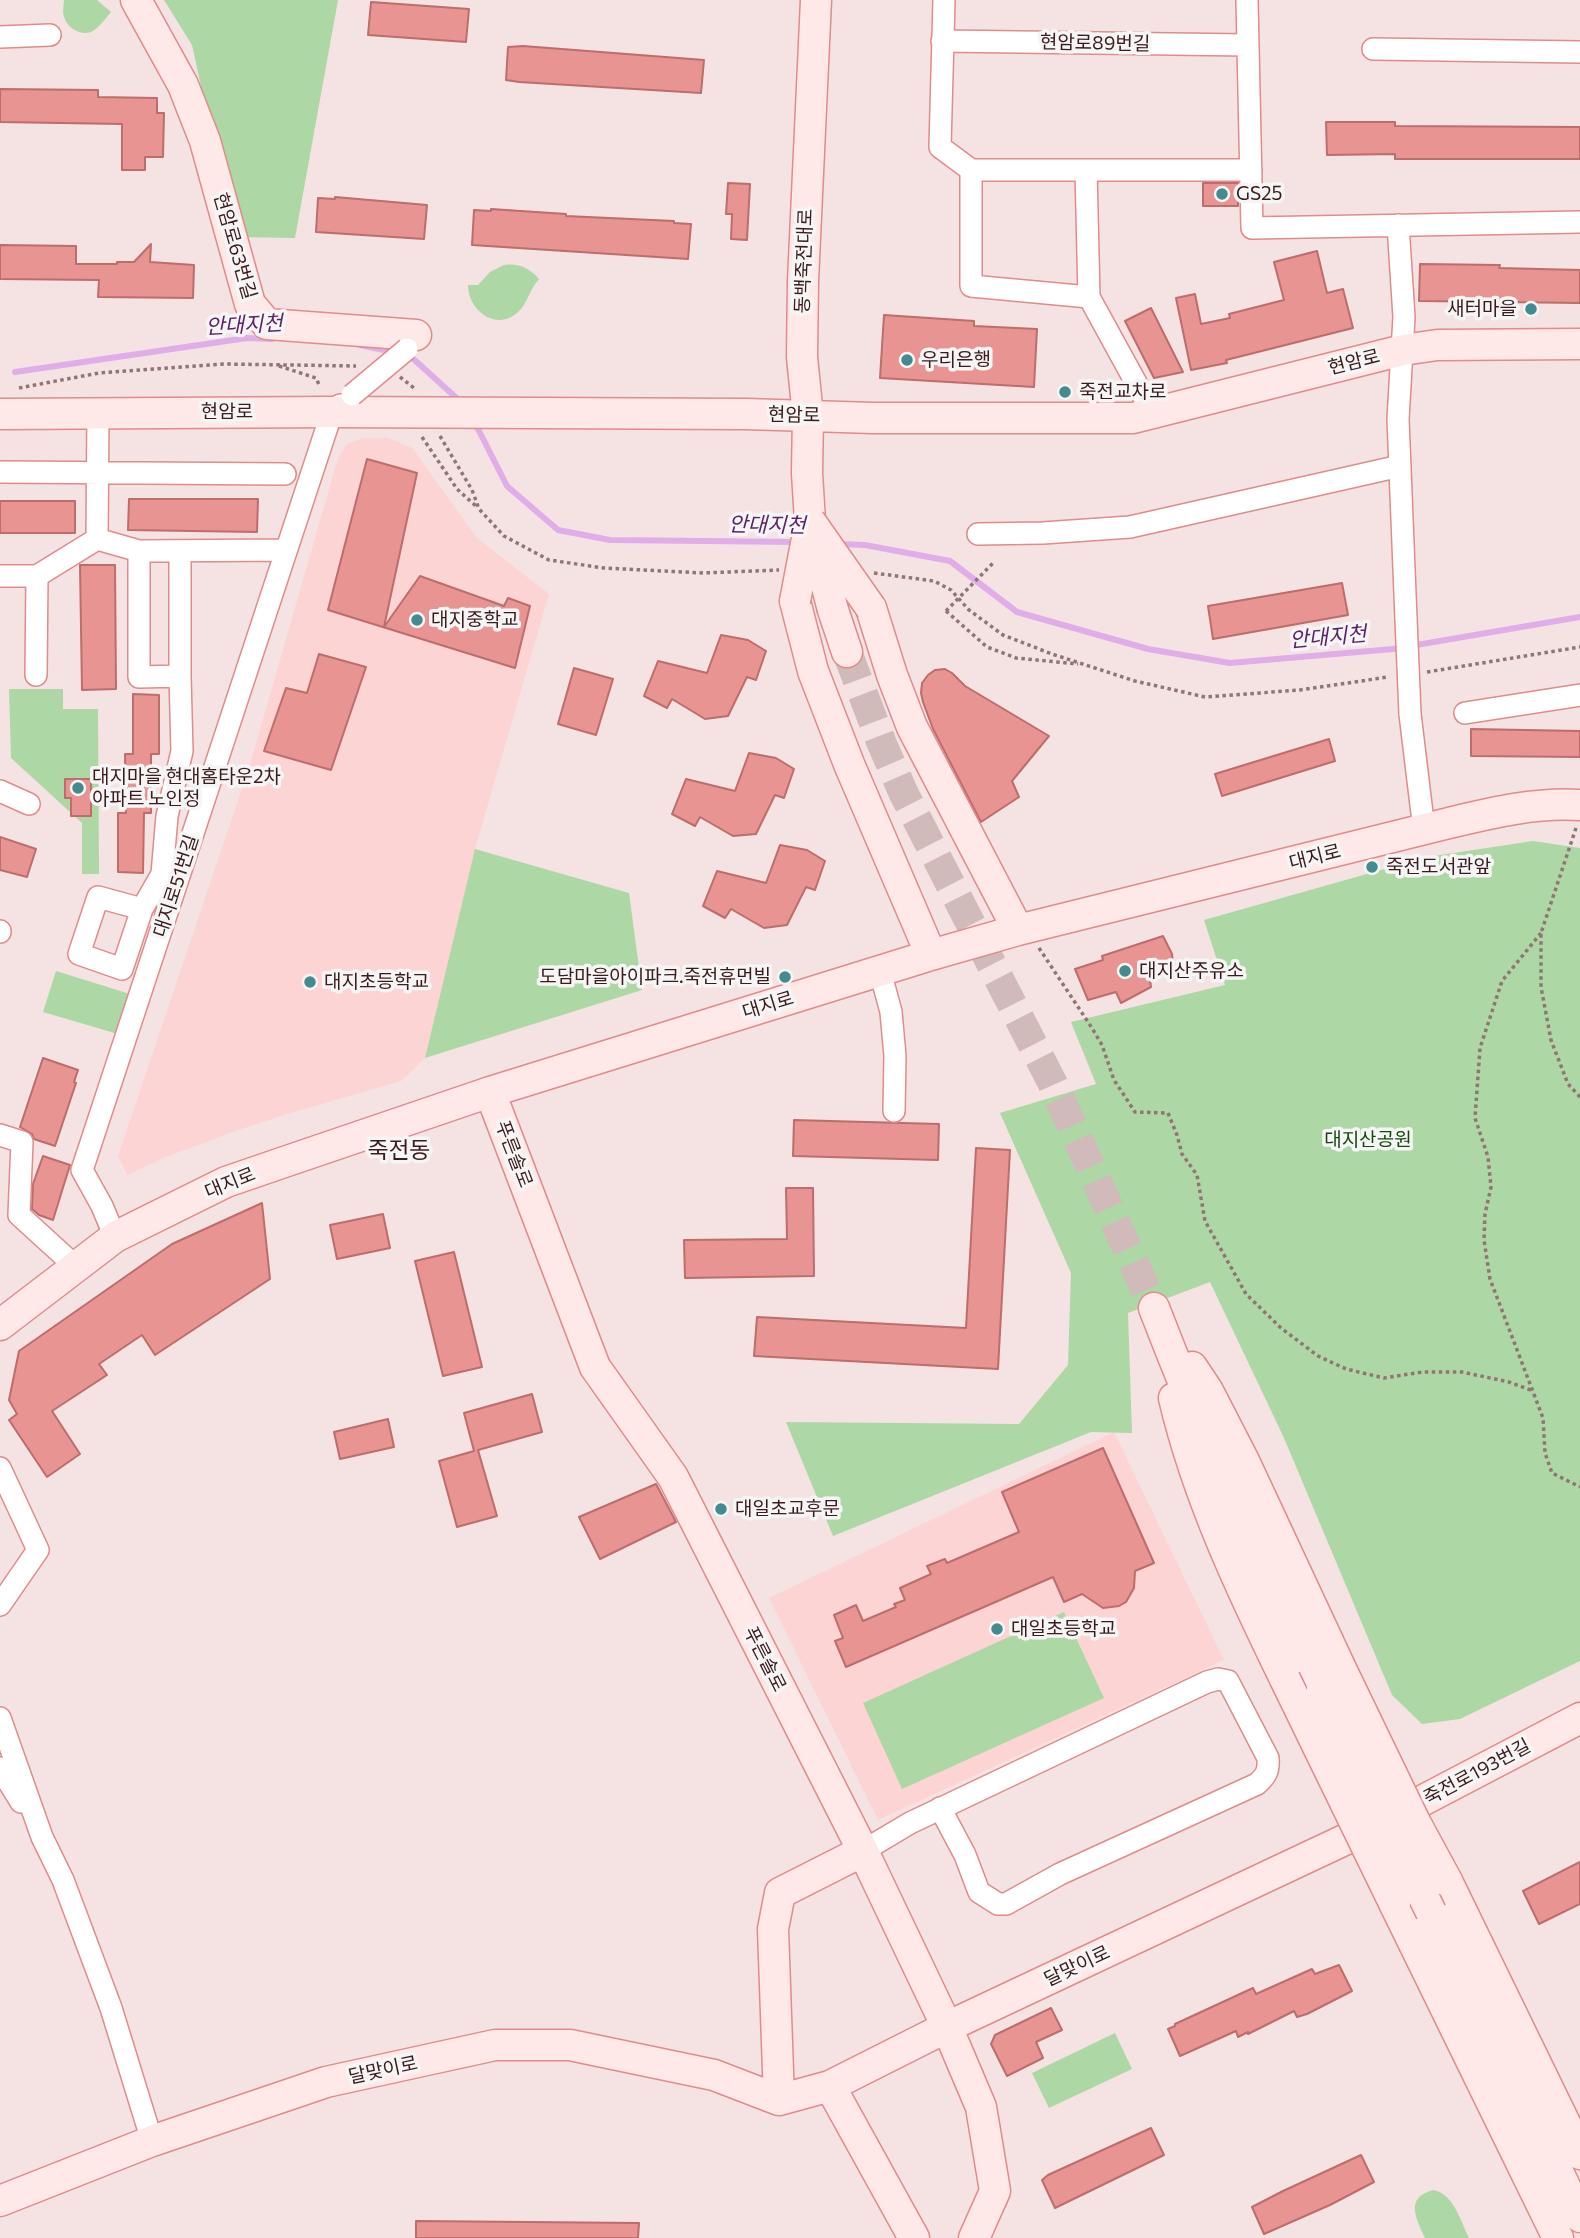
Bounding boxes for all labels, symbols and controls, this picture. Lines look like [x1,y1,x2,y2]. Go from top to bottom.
street label: 현암로89번길 [1040,31,1150,55]
place label: GS25 [1236,183,1283,205]
marker: GS25 [1214,186,1230,202]
street label: 현암로63번길 [209,190,261,302]
street label: 동백죽전대로 [791,208,817,314]
place label: 새터마을 [1447,298,1517,320]
marker: 새터마을 [1523,301,1539,317]
water label: 안대지천 [205,310,283,340]
street label: 현암로 [1326,345,1382,379]
place label: 우리은행 [921,349,991,371]
marker: 우리은행 [899,352,915,368]
place label: 죽전교차로 [1079,381,1166,403]
marker: 죽전교차로 [1057,384,1073,400]
street label: 현암로 [201,401,253,423]
street label: 현암로 [768,403,820,427]
water label: 안대지천 [728,512,806,538]
place label: 대지중학교 [431,609,518,631]
marker: 대지중학교 [409,612,425,628]
water label: 안대지천 [1288,621,1368,653]
place label: 대지마을 현대홈타운2차 아파트 노인정 [92,766,281,810]
marker: 대지마을 현대홈타운2차 아파트 노인정 [70,780,86,796]
street label: 대지로51번길 [149,832,203,940]
street label: 대지로 [1287,840,1343,874]
place label: 죽전도서관앞 [1386,856,1491,878]
marker: 죽전도서관앞 [1364,859,1380,875]
place label: 대지산주유소 [1139,960,1244,982]
marker: 대지산주유소 [1117,963,1133,979]
place label: 도담마을아이파크.죽전휴먼빌 [539,966,771,988]
marker: 도담마을아이파크.죽전휴먼빌 [777,969,793,985]
place label: 대지초등학교 [324,971,429,993]
marker: 대지초등학교 [302,974,318,990]
street label: 대지로 [740,986,796,1024]
street label: 푸른솔로 [491,1117,537,1191]
park label: 대지산공원 [1324,1129,1412,1151]
district label: 죽전동 [367,1136,431,1164]
street label: 대지로 [201,1163,259,1203]
place label: 대일초교후문 [735,1498,840,1520]
marker: 대일초교후문 [713,1501,729,1517]
place label: 대일초등학교 [1011,1618,1116,1640]
marker: 대일초등학교 [989,1621,1005,1637]
street label: 푸른솔로 [739,1623,791,1695]
street label: 죽전로193번길 [1420,1734,1534,1810]
street label: 달맞이로 [1040,1941,1114,1991]
street label: 달맞이로 [346,2052,420,2088]

